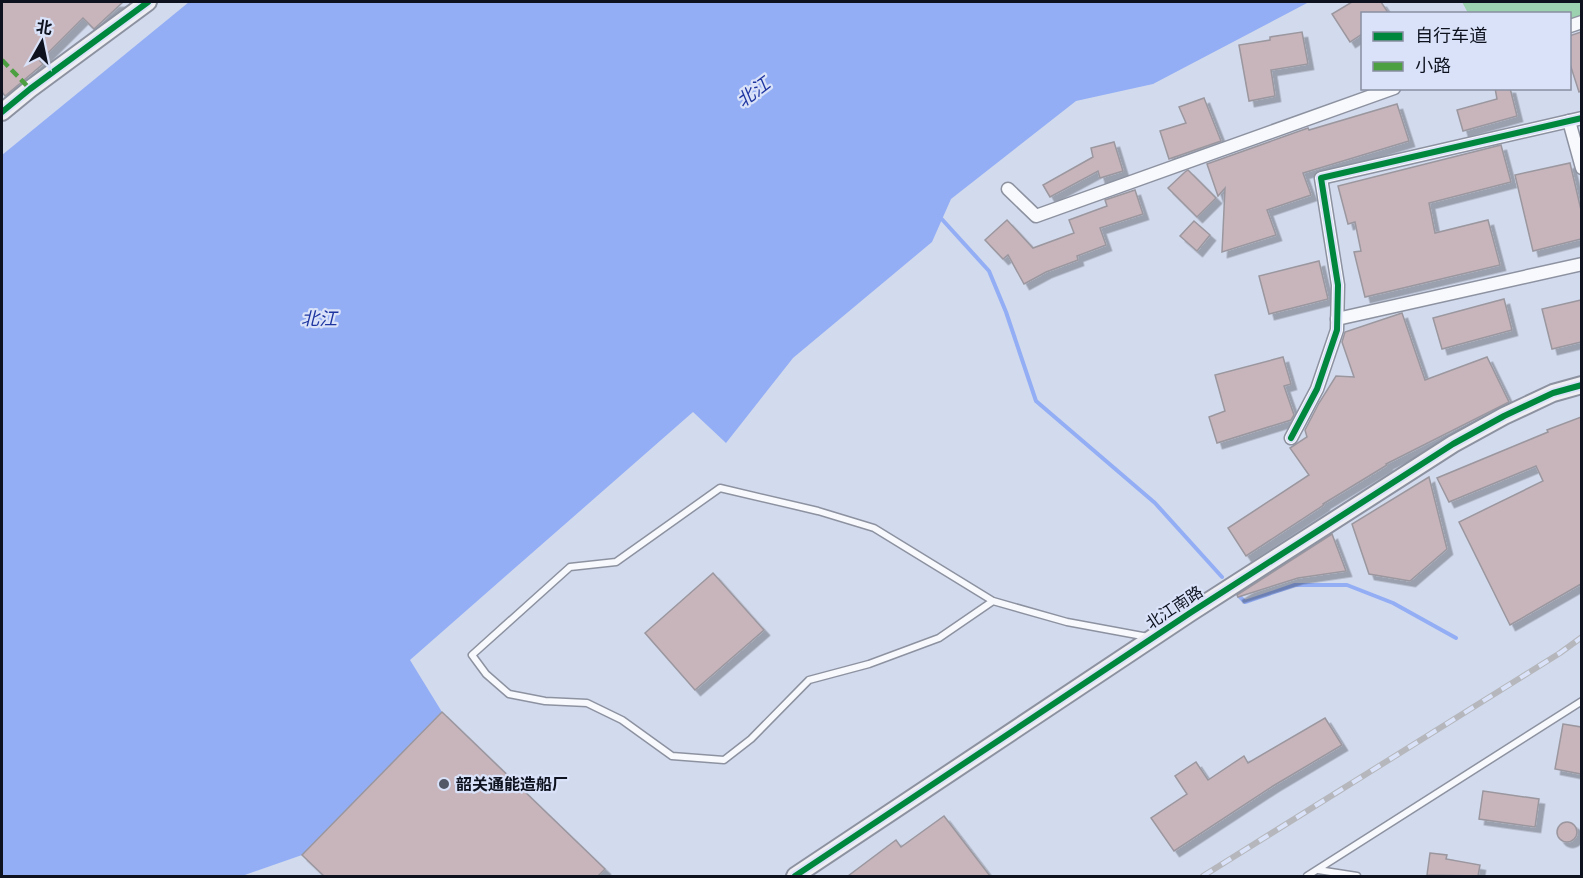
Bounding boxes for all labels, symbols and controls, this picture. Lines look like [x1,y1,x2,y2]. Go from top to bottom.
north arrow [12,12,72,72]
legend [1361,12,1571,90]
text: 北 [35,16,54,38]
text: 自行车道 [1415,24,1487,47]
text: 小路 [1415,54,1451,77]
water label: 北江 [732,71,776,112]
water label: 北江 [301,307,339,330]
street label: 北江南路 [1142,581,1206,633]
place label: 韶关通能造船厂 [456,774,568,794]
marker: 韶关通能造船厂 [437,777,451,791]

